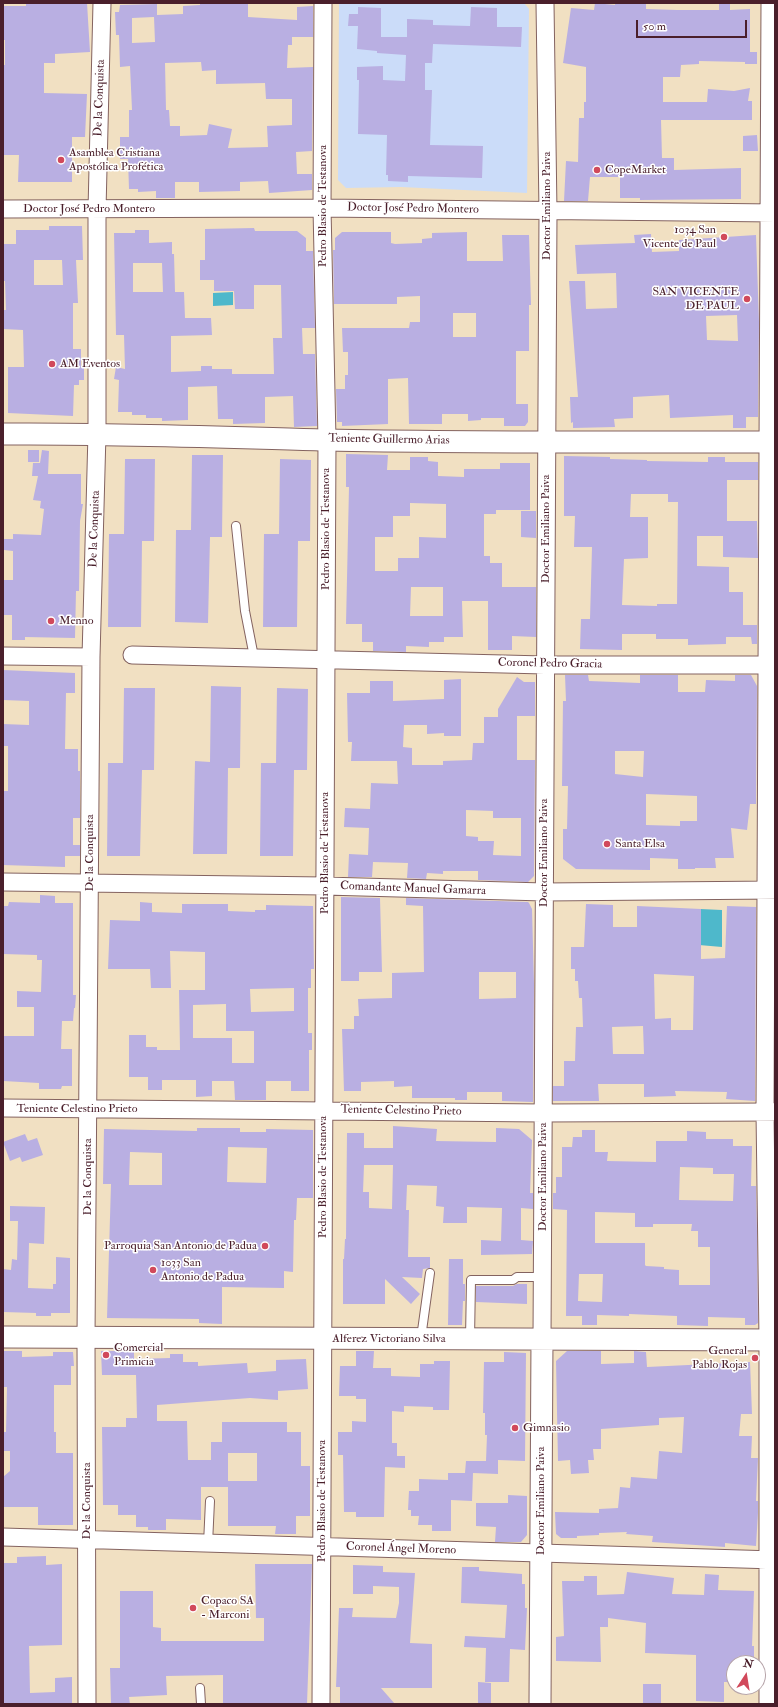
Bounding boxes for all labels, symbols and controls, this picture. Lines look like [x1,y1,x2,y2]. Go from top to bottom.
scale bar [638,12,749,38]
text: 50 m [643,19,666,34]
street label: De la Conquista [91,59,109,137]
street label: Pedro Blasio de Testanova [316,145,330,267]
place label: Asamblea Cristiana Apostólica Profética [69,146,163,174]
street label: Doctor Emiliano Paiva [540,152,554,260]
marker: Asamblea Cristiana Apostólica Profética [56,155,66,165]
place label: CopeMarket [605,163,666,177]
marker: CopeMarket [592,165,602,175]
street label: Doctor José Pedro Montero [347,201,479,217]
street label: Doctor José Pedro Montero [23,202,155,216]
place label: 1034 San Vicente de Paul [643,223,716,251]
marker: 1034 San Vicente de Paul [719,232,729,242]
place label: SAN VICENTE DE PAUL [652,285,739,313]
marker: SAN VICENTE DE PAUL [742,294,752,304]
place label: AM Eventos [60,357,120,371]
marker: AM Eventos [47,359,57,369]
street label: Teniente Guillermo Arias [328,432,450,448]
street label: Pedro Blasio de Testanova [319,468,333,590]
street label: Doctor Emiliano Paiva [539,475,553,583]
street label: De la Conquista [86,490,104,568]
place label: Menno [59,614,94,628]
marker: Menno [46,616,56,626]
street label: Coronel Pedro Gracia [498,656,602,672]
street label: Pedro Blasio de Testanova [318,792,332,914]
street label: Doctor Emiliano Paiva [537,799,551,907]
street label: De la Conquista [83,814,97,892]
place label: Santa Elsa [615,837,665,851]
marker: Santa Elsa [602,839,612,849]
street label: Comandante Manuel Gamarra [340,879,486,899]
street label: Teniente Celestino Prieto [17,1102,137,1116]
street label: Teniente Celestino Prieto [340,1103,462,1119]
street label: Pedro Blasio de Testanova [316,1116,330,1238]
street label: Doctor Emiliano Paiva [536,1123,550,1231]
street label: De la Conquista [81,1138,95,1216]
place label: Parroquia San Antonio de Padua [104,1239,257,1253]
marker: Parroquia San Antonio de Padua [260,1241,270,1251]
place label: 1033 San Antonio de Padua [161,1256,244,1284]
marker: 1033 San Antonio de Padua [148,1265,158,1275]
street label: Alferez Victoriano Silva [332,1332,446,1346]
place label: Comercial Primicia [114,1341,163,1369]
place label: General Pablo Rojas [692,1344,747,1372]
marker: Comercial Primicia [101,1350,111,1360]
marker: General Pablo Rojas [750,1353,760,1363]
place label: Gimnasio [523,1421,570,1435]
marker: Gimnasio [510,1423,520,1433]
street label: Pedro Blasio de Testanova [315,1440,329,1562]
street label: Doctor Emiliano Paiva [534,1447,548,1555]
street label: De la Conquista [80,1462,94,1540]
street label: Coronel Ángel Moreno [346,1540,456,1558]
place label: Copaco SA - Marconi [201,1594,254,1622]
marker: Copaco SA - Marconi [188,1603,198,1613]
north arrow [726,1655,766,1695]
text: N [742,1656,755,1671]

